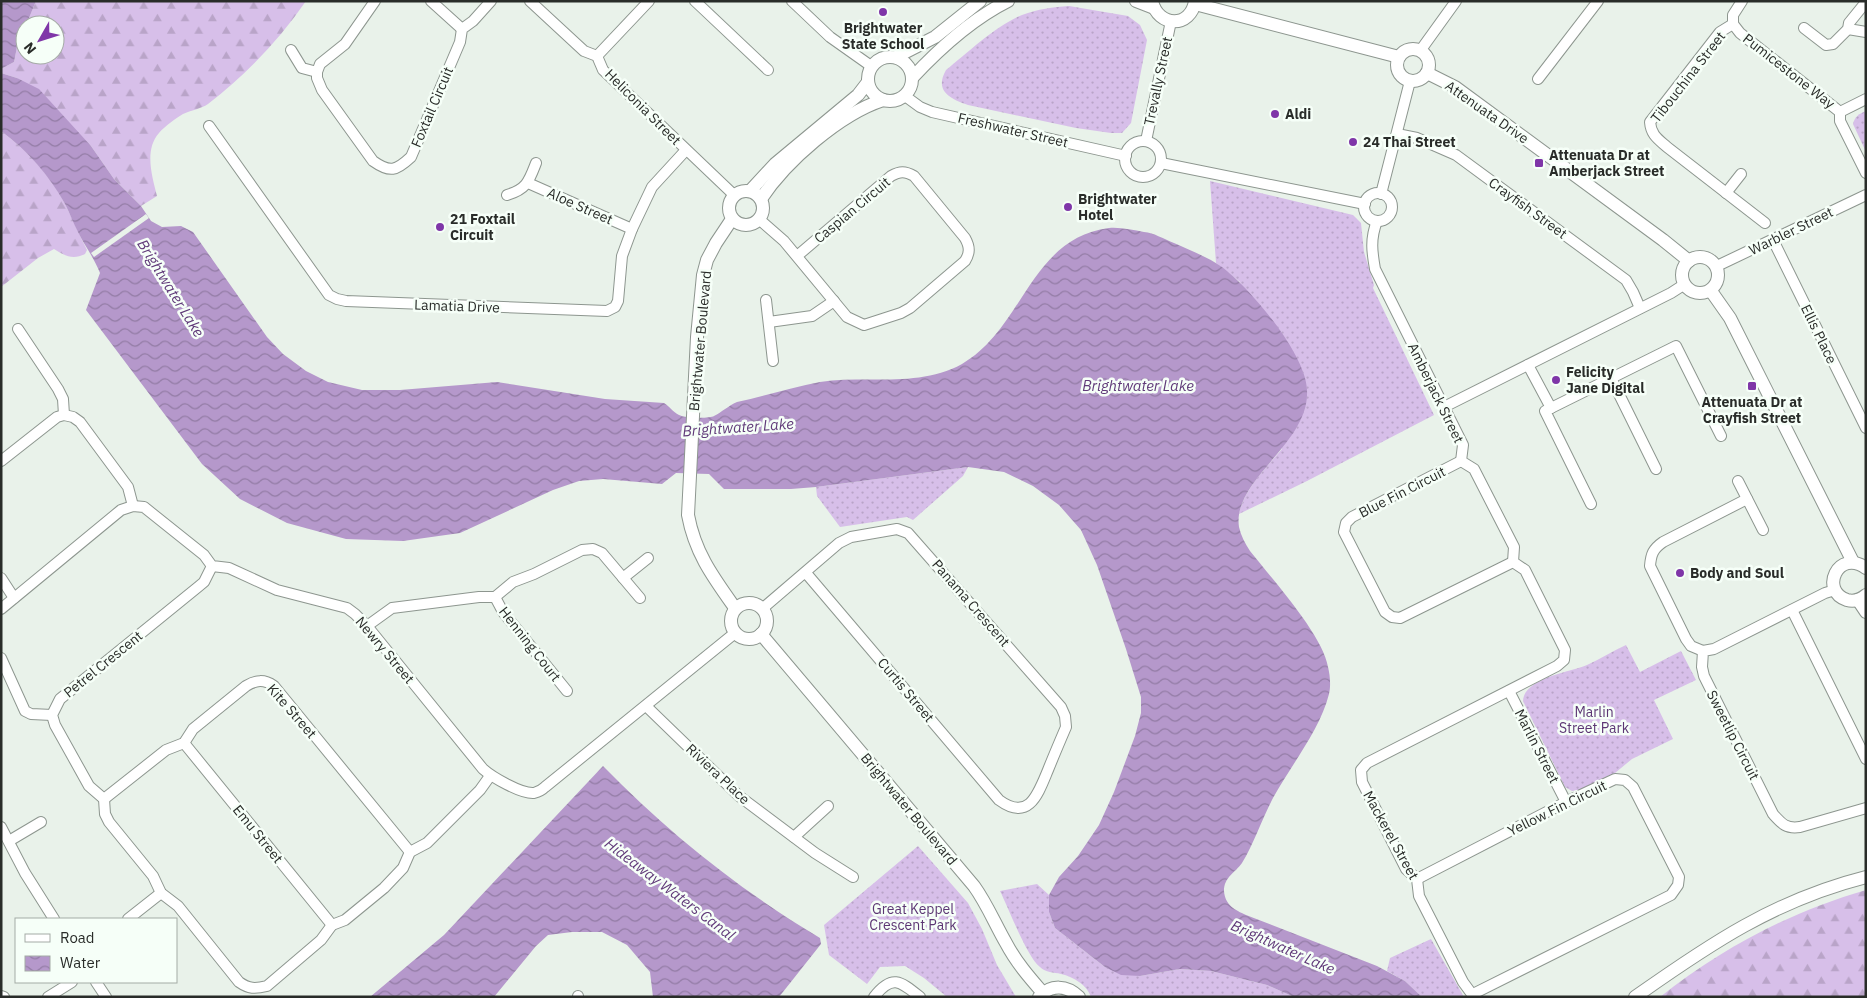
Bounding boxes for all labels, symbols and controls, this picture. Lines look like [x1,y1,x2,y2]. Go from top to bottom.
marker: Brightwater State School [877,6,889,18]
north arrow [15,15,65,65]
place label: Brightwater State School [842,19,924,53]
street label: Tibouchina Street [1647,28,1729,126]
street label: Pumicestone Way [1739,29,1839,113]
street label: Trevally Street [1140,35,1176,127]
text: N [20,39,40,58]
street label: Foxtail Circuit [407,64,457,150]
street label: Heliconia Street [601,65,685,149]
street label: Attenuata Drive [1442,77,1532,148]
place label: Aldi [1285,105,1311,123]
marker: Aldi [1269,108,1281,120]
street label: Freshwater Street [956,109,1070,151]
place label: 24 Thai Street [1363,133,1456,151]
marker: 24 Thai Street [1347,136,1359,148]
place label: Attenuata Dr at Amberjack Street [1549,146,1664,180]
marker: Attenuata Dr at Amberjack Street [1533,157,1545,169]
street label: Caspian Circuit [810,173,894,247]
street label: Crayfish Street [1485,173,1571,243]
street label: Aloe Street [544,184,616,228]
place label: Brightwater Hotel [1078,190,1157,224]
marker: Brightwater Hotel [1062,201,1074,213]
street label: Warbler Street [1746,203,1836,259]
place label: 21 Foxtail Circuit [450,210,515,244]
marker: 21 Foxtail Circuit [434,221,446,233]
water label: Brightwater Lake [133,236,209,341]
street label: Brightwater Boulevard [685,270,715,412]
street label: Lamatia Drive [414,296,501,317]
street label: Ellis Place [1797,301,1841,367]
street label: Amberjack Street [1404,340,1468,446]
place label: Felicity Jane Digital [1566,363,1644,397]
marker: Felicity Jane Digital [1550,374,1562,386]
water label: Brightwater Lake [1082,376,1194,395]
marker: Attenuata Dr at Crayfish Street [1746,380,1758,392]
place label: Attenuata Dr at Crayfish Street [1702,393,1802,427]
water label: Brightwater Lake [682,414,795,440]
street label: Blue Fin Circuit [1356,462,1449,522]
street label: Panama Crescent [928,556,1014,650]
place label: Body and Soul [1690,564,1784,582]
marker: Body and Soul [1674,567,1686,579]
street label: Henning Court [495,603,565,685]
street label: Newry Street [352,613,418,687]
street label: Petrel Crescent [60,627,146,701]
street label: Curtis Street [874,654,938,726]
street label: Kite Street [263,680,321,742]
street label: Sweetlip Circuit [1703,687,1763,783]
park label: Marlin Street Park [1559,703,1630,737]
street label: Marlin Street [1511,706,1563,786]
street label: Riviera Place [682,740,754,808]
street label: Brightwater Boulevard [857,749,961,869]
street label: Yellow Fin Circuit [1505,776,1610,840]
street label: Mackerel Street [1359,787,1423,883]
street label: Emu Street [229,801,287,867]
water label: Hideaway Waters Canal [601,834,739,944]
park label: Great Keppel Crescent Park [869,900,957,934]
water label: Brightwater Lake [1228,916,1338,979]
legend [15,918,178,983]
text: Road [60,928,95,947]
text: Water [60,953,101,972]

